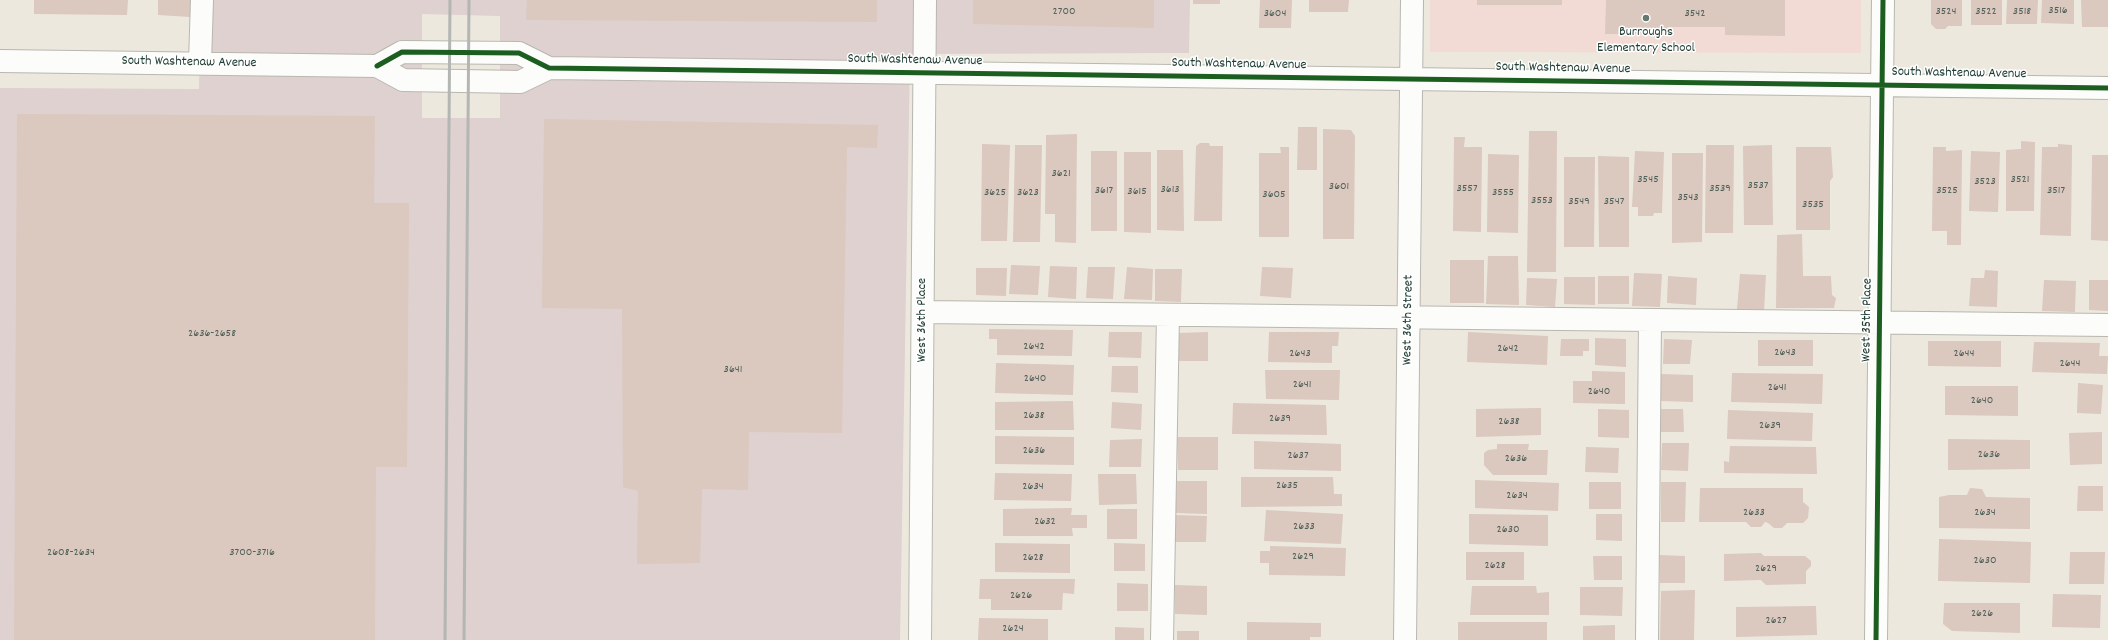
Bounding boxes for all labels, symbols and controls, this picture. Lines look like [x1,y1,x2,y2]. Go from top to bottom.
house number: 3516 [2048,4,2068,18]
house number: 2700 [1053,5,1075,19]
house number: 3524 [1935,5,1957,19]
house number: 3522 [1975,5,1997,19]
house number: 3518 [2013,5,2031,19]
house number: 3604 [1264,7,1286,21]
house number: 3542 [1684,7,1706,21]
marker: Burroughs Elementary School [1641,13,1651,23]
place label: Burroughs Elementary School [1597,25,1695,58]
street label: South Washtenaw Avenue [847,51,983,71]
street label: South Washtenaw Avenue [121,53,257,73]
street label: South Washtenaw Avenue [1171,55,1307,75]
street label: South Washtenaw Avenue [1495,59,1631,79]
street label: South Washtenaw Avenue [1891,64,2027,84]
house number: 3621 [1051,167,1071,181]
house number: 3545 [1637,173,1659,187]
house number: 3521 [2011,173,2029,187]
house number: 3523 [1974,175,1996,189]
house number: 3537 [1748,179,1768,193]
house number: 3601 [1329,180,1349,194]
house number: 3557 [1456,182,1478,196]
house number: 3539 [1709,182,1731,196]
house number: 3613 [1160,183,1180,197]
house number: 3617 [1095,184,1113,198]
house number: 3525 [1936,184,1958,198]
house number: 3517 [2047,184,2065,198]
house number: 3615 [1127,185,1147,199]
house number: 3625 [984,186,1006,200]
house number: 3623 [1017,186,1039,200]
house number: 3555 [1492,186,1514,200]
house number: 3605 [1262,188,1286,202]
house number: 3543 [1677,191,1699,205]
house number: 3553 [1531,194,1553,208]
house number: 3549 [1568,195,1590,209]
house number: 3547 [1604,195,1624,209]
house number: 3535 [1802,198,1824,212]
street label: West 36th Street [1400,275,1418,365]
street label: West 36th Place [915,278,931,362]
street label: West 35th Place [1859,278,1877,362]
house number: 2636-2658 [188,327,236,341]
house number: 2642 [1023,340,1045,354]
house number: 2642 [1497,342,1519,356]
house number: 2643 [1774,346,1796,360]
house number: 2643 [1289,347,1311,361]
house number: 2644 [1953,347,1975,361]
house number: 2644 [2059,357,2081,371]
house number: 3641 [724,363,742,377]
house number: 2640 [1024,372,1046,386]
house number: 2641 [1293,378,1311,392]
house number: 2641 [1768,381,1786,395]
house number: 2640 [1588,385,1610,399]
house number: 2640 [1971,394,1993,408]
house number: 2638 [1023,409,1045,423]
house number: 2639 [1269,412,1291,426]
house number: 2638 [1498,415,1520,429]
house number: 2639 [1759,419,1781,433]
house number: 2636 [1023,444,1045,458]
house number: 2636 [1978,448,2000,462]
house number: 2637 [1287,449,1309,463]
house number: 2636 [1505,452,1527,466]
house number: 2635 [1276,479,1298,493]
house number: 2634 [1022,480,1044,494]
house number: 2634 [1506,489,1528,503]
house number: 2633 [1743,506,1765,520]
house number: 2634 [1974,506,1996,520]
house number: 2632 [1034,515,1056,529]
house number: 2633 [1293,520,1315,534]
house number: 2630 [1497,523,1519,537]
house number: 2608-2634 [47,546,95,560]
house number: 3700-3716 [229,546,275,560]
house number: 2629 [1292,550,1314,564]
house number: 2628 [1022,551,1044,565]
house number: 2630 [1974,554,1996,568]
house number: 2628 [1484,559,1506,573]
house number: 2629 [1755,562,1777,576]
house number: 2626 [1010,589,1032,603]
house number: 2626 [1971,607,1993,621]
house number: 2627 [1766,614,1786,628]
house number: 2624 [1002,622,1024,636]

